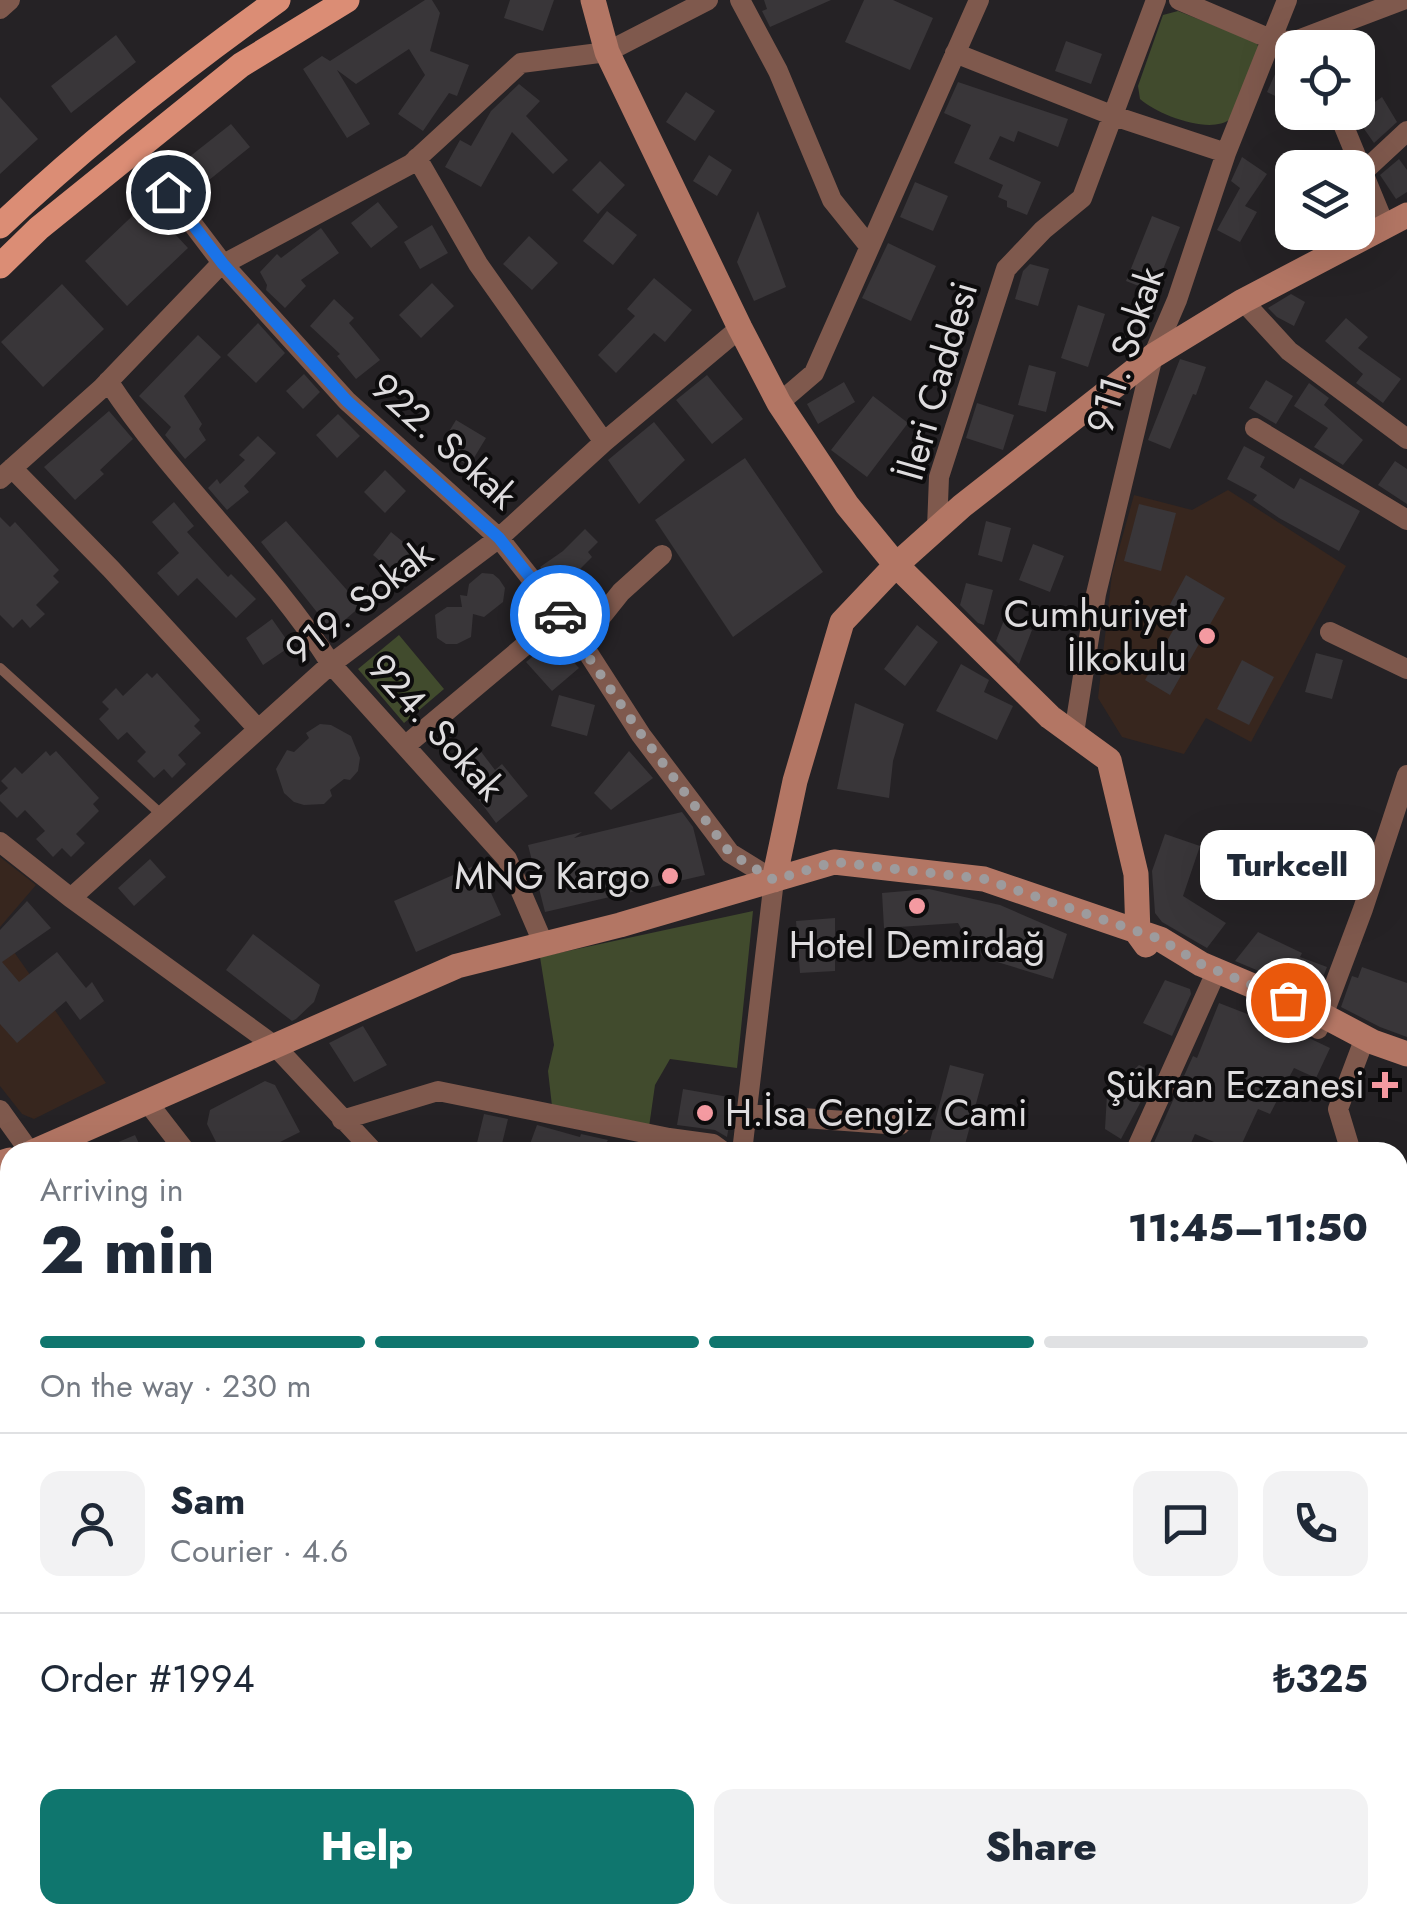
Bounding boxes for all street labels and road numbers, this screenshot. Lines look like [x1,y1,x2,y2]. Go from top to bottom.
street label: 911. Sokak [1072,259,1177,440]
street label: İleri Caddesi [882,275,991,487]
street label: 922. Sokak [359,360,530,522]
street label: 919. Sokak [273,526,445,677]
street label: 924. Sokak [355,641,518,813]

